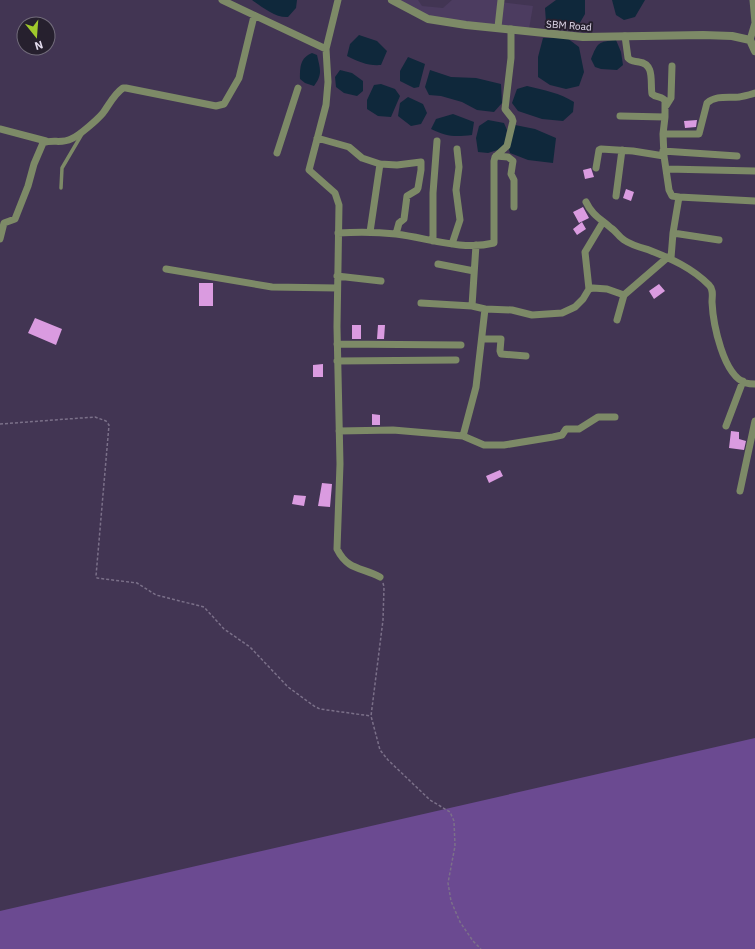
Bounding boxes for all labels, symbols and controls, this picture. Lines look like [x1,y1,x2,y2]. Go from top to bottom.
north arrow [16,16,56,56]
street label: SBM Road [546,17,592,34]
text: N [33,38,45,53]

